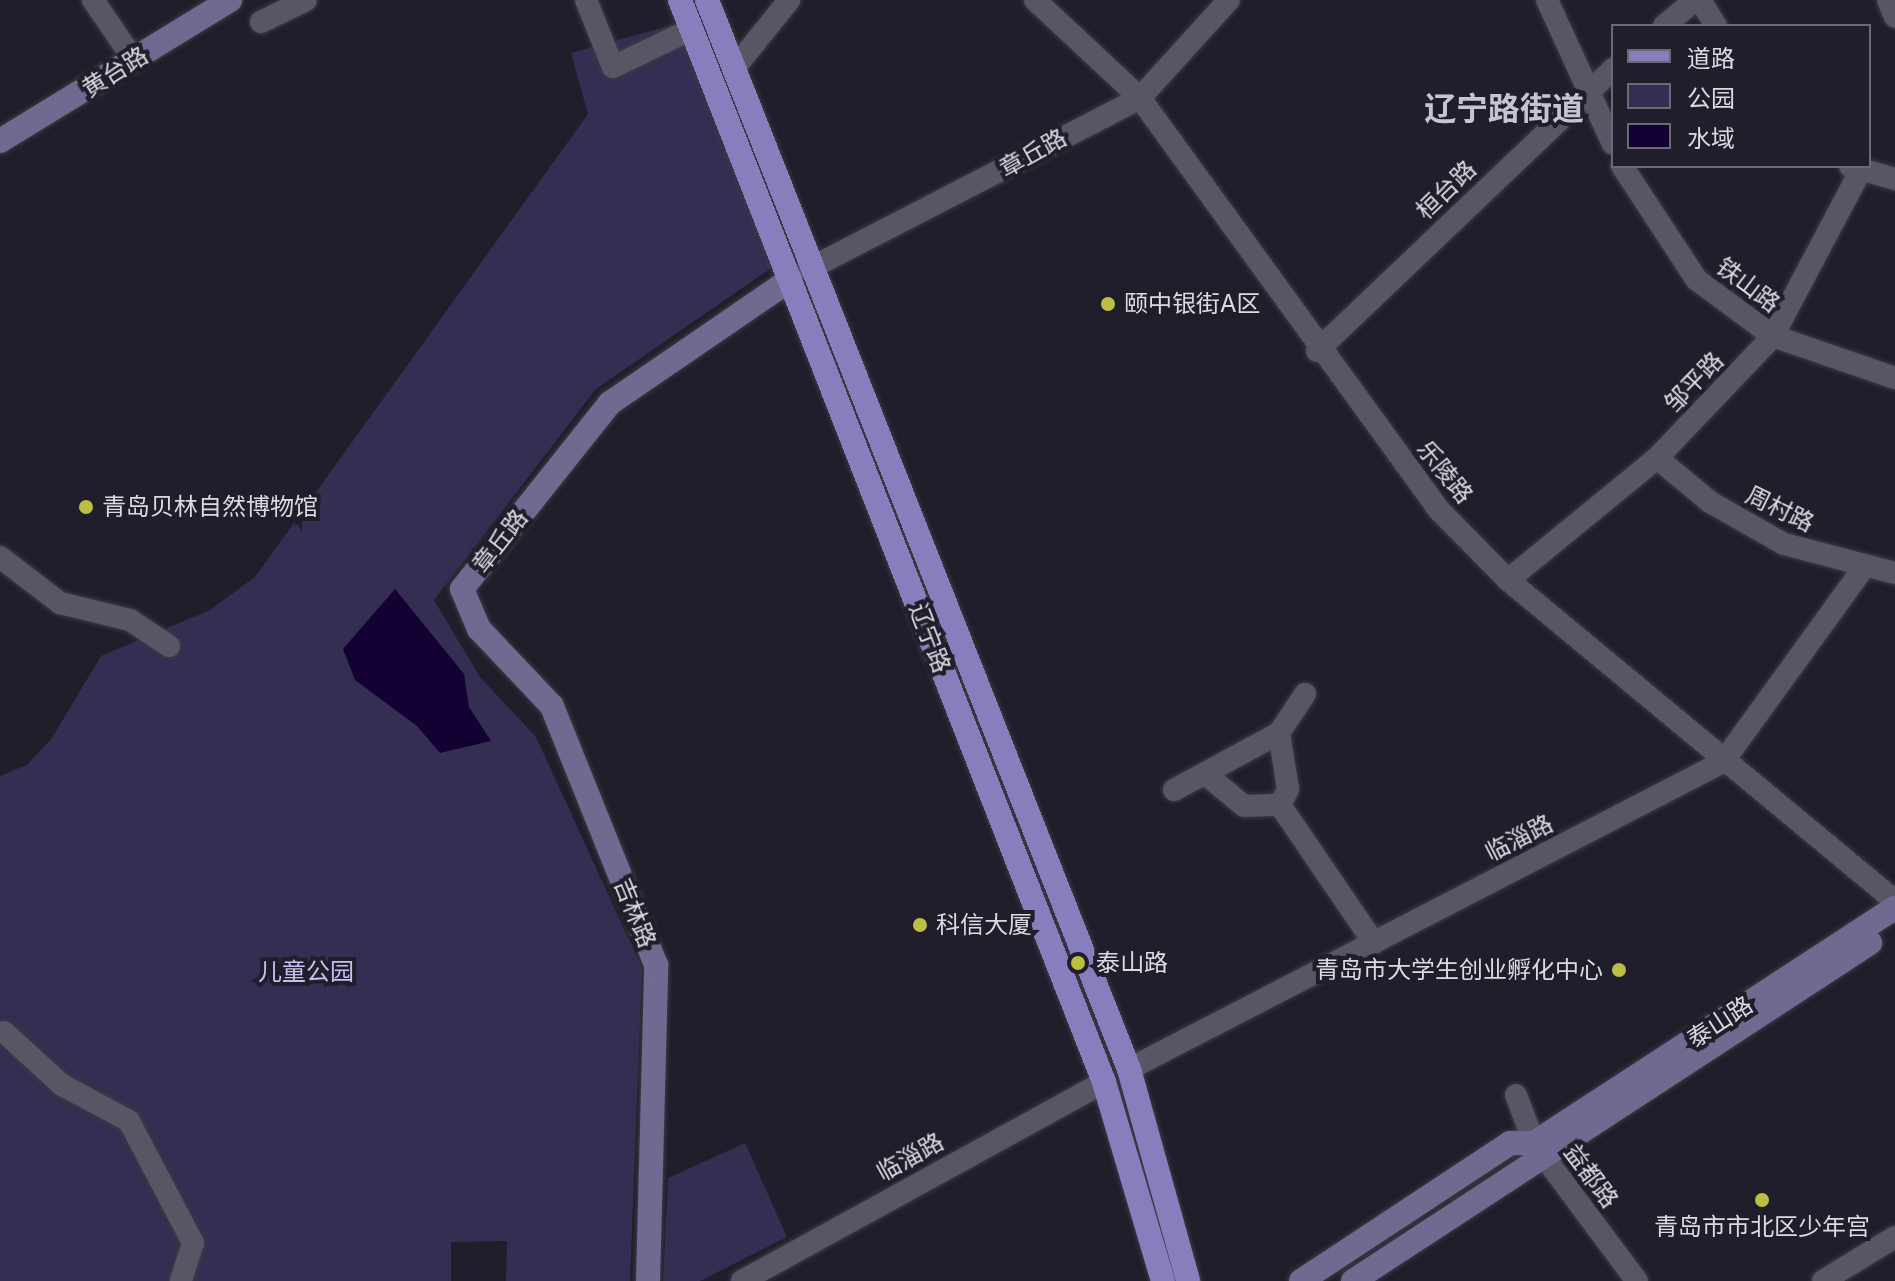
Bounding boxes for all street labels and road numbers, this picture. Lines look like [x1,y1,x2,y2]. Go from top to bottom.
street label: 黄台路 [77,41,153,103]
street label: 章丘路 [995,123,1071,183]
street label: 桓台路 [1410,155,1482,225]
street label: 铁山路 [1711,252,1785,318]
street label: 邹平路 [1659,346,1729,418]
street label: 乐陵路 [1411,435,1479,509]
street label: 周村路 [1741,480,1819,538]
street label: 章丘路 [466,504,534,578]
street label: 辽宁路 [904,599,956,677]
street label: 临淄路 [1480,809,1558,867]
street label: 吉林路 [608,874,662,952]
street label: 泰山路 [1682,990,1758,1054]
street label: 临淄路 [872,1127,948,1187]
street label: 益都路 [1558,1139,1624,1213]

